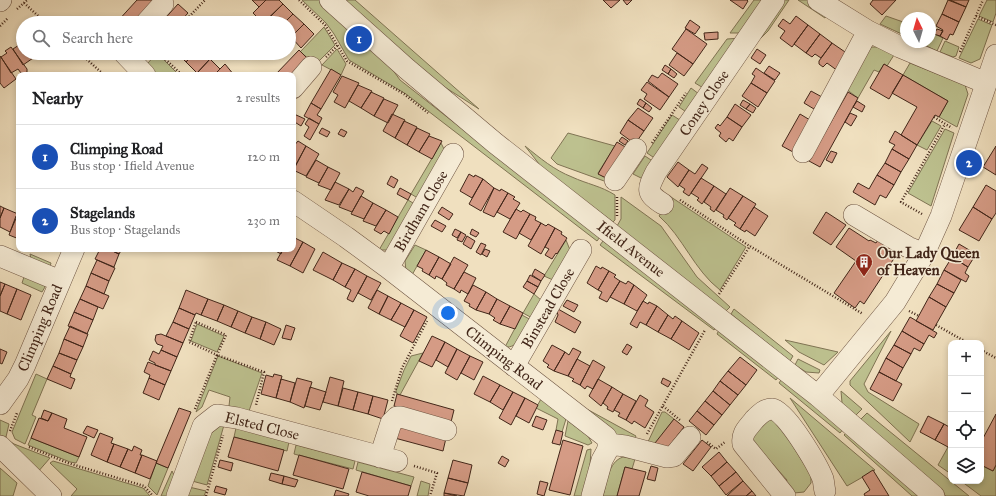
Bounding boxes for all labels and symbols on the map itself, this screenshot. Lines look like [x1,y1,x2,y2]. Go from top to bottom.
north arrow [900,12,936,48]
pin: 1 [346,24,372,54]
street label: Coney Close [675,66,733,140]
pin: 2 [956,148,982,178]
street label: Birdham Close [390,167,452,255]
street label: Ifield Avenue [593,217,669,281]
place label: Our Lady Queen of Heaven [877,244,980,279]
building icon: Our Lady Queen of Heaven [854,252,874,277]
street label: Binstead Close [518,265,578,351]
street label: Climping Road [14,281,67,374]
your location [438,303,458,323]
street label: Climping Road [462,322,547,394]
street label: Elsted Close [223,408,301,444]

